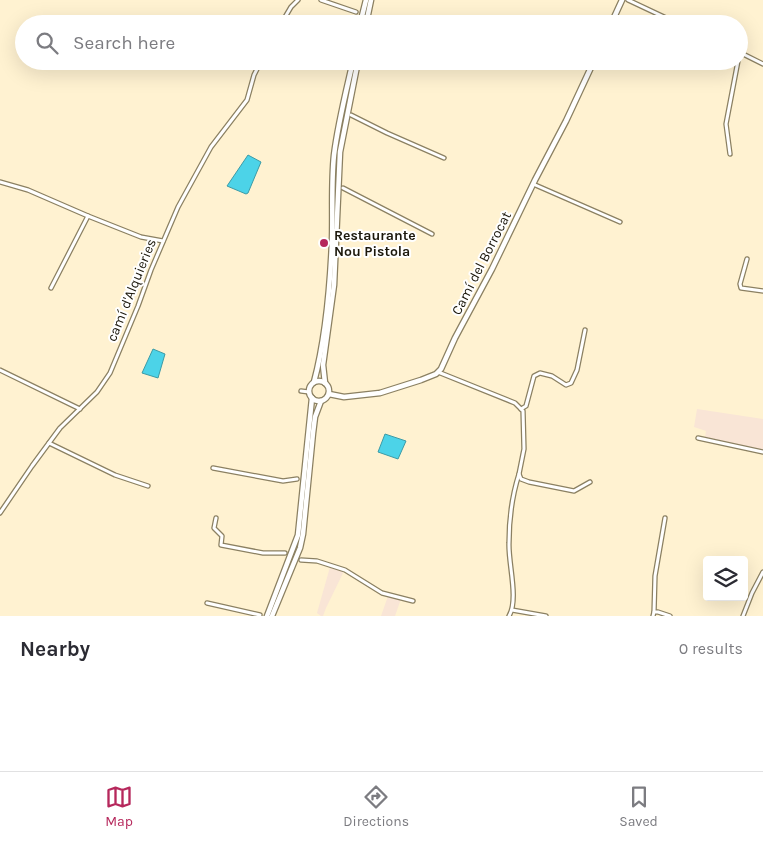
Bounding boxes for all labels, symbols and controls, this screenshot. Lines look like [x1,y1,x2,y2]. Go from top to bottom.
search box [15,15,748,70]
icon: search [33,29,61,57]
text: Search here [73,32,175,54]
street label: Camí del Borrocat [448,209,515,318]
place label: Restaurante Nou Pistola [334,227,416,260]
street label: camí d'Alquieries [103,236,160,344]
marker: Restaurante Nou Pistola [318,237,330,249]
map controls [703,556,748,601]
button: layers [703,556,748,601]
text: Nearby [20,637,90,661]
text: 0 results [679,639,743,658]
tab: Map [105,783,133,830]
tab: Directions [343,783,409,830]
tab: Saved [619,783,658,830]

